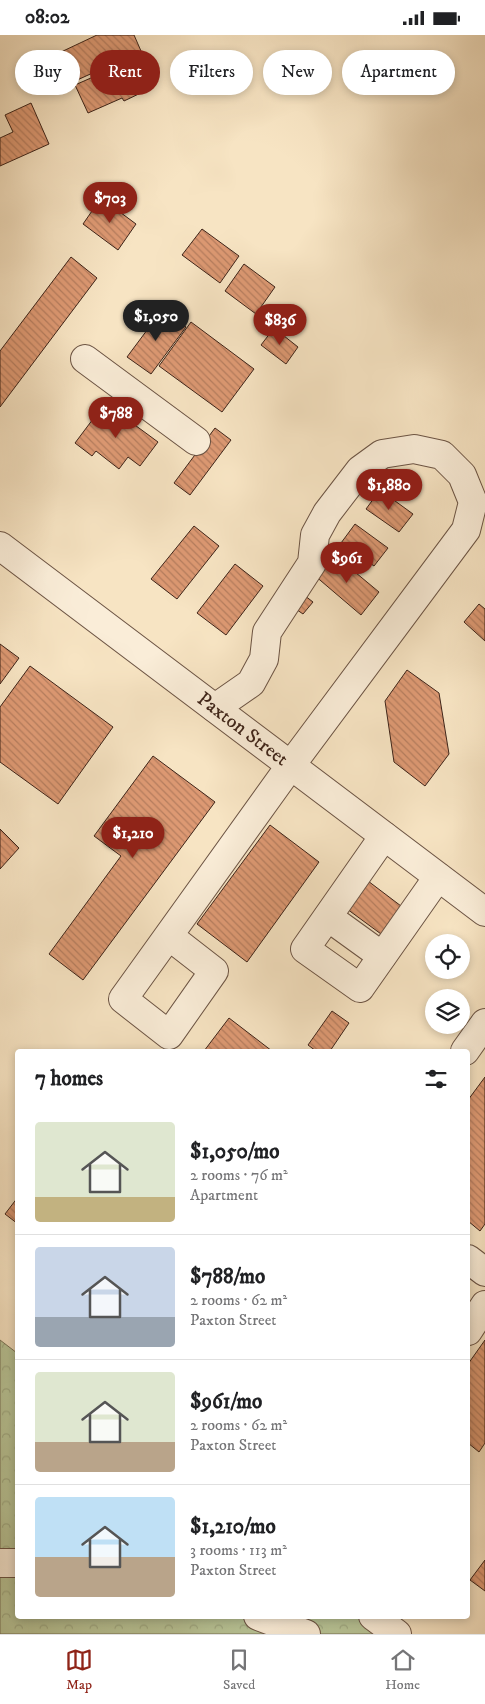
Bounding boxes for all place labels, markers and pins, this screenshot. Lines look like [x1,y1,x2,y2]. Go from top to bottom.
pin: $703 [80,181,140,224]
pin: $1,050 [115,299,197,342]
pin: $836 [250,303,310,346]
pin: $788 [86,397,146,439]
pin: $1,880 [348,469,430,511]
pin: $961 [317,541,377,584]
pin: $1,210 [92,817,174,859]

